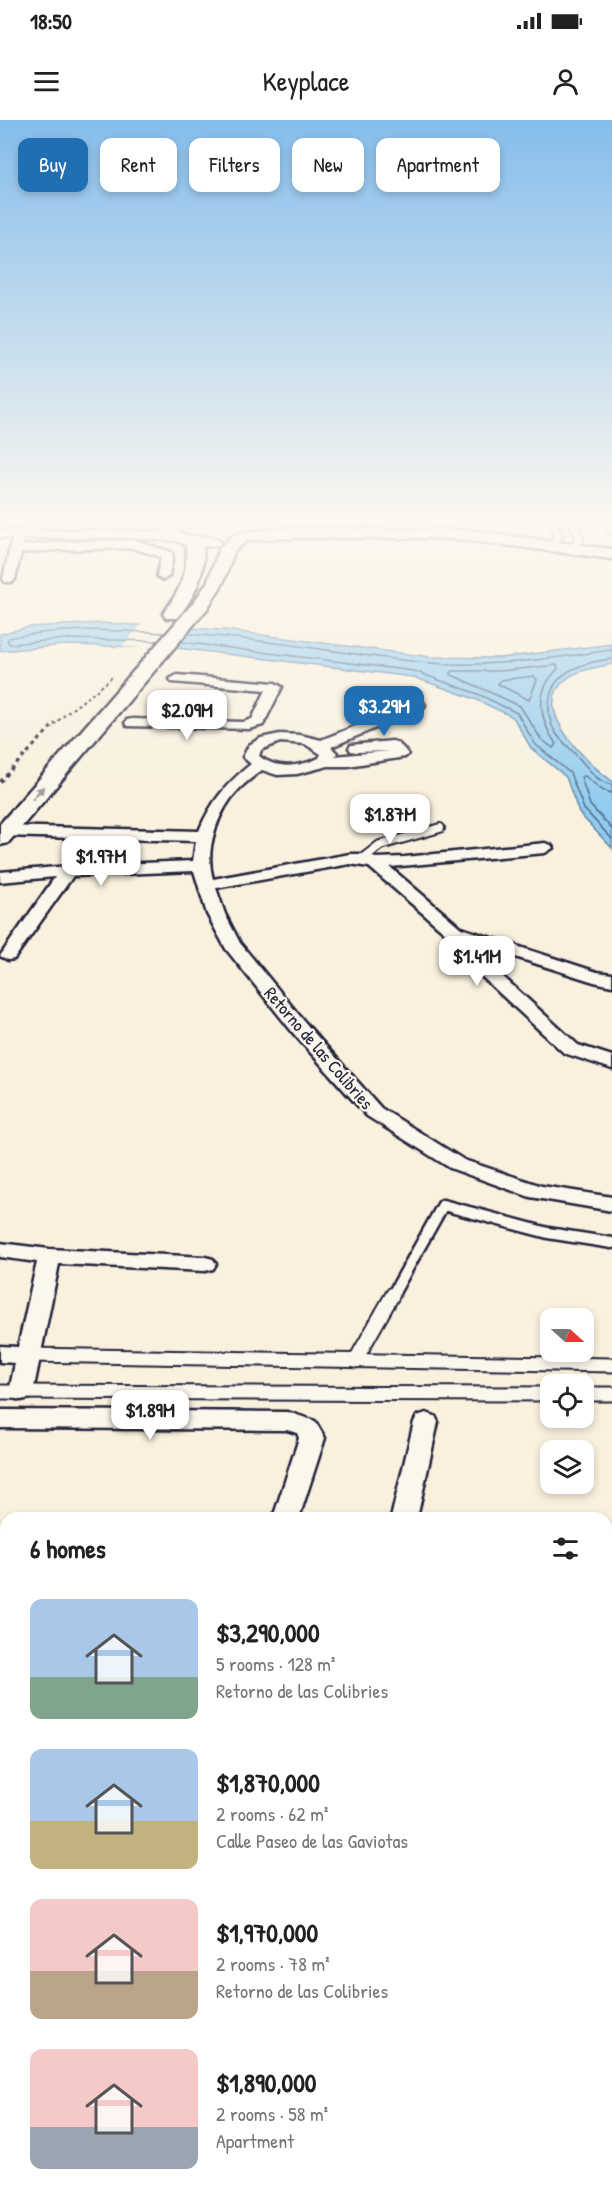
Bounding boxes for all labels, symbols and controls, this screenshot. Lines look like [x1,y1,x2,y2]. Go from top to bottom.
text: 18:50 [30,6,72,36]
text: Keyplace [263,63,349,99]
icon: menu [30,65,63,98]
icon: person [549,65,582,98]
chip: Buy [18,138,88,192]
chip: Rent [100,138,177,192]
chip: Filters [189,138,280,192]
chip: New [292,138,364,192]
chip: Apartment [376,138,500,192]
pin: $3.29M [335,686,433,737]
pin: $2.09M [138,690,236,741]
text: $3.29M [358,692,410,719]
text: $2.09M [161,696,213,723]
one-way arrow [31,786,44,801]
pin: $1.87M [341,794,439,845]
text: $1.87M [364,800,416,827]
pin: $1.97M [52,836,150,887]
text: $1.97M [76,842,126,869]
pin: $1.41M [428,936,526,987]
text: $1.41M [453,942,501,969]
street label: Retorno de las Colibries [259,981,379,1115]
north arrow [540,1308,594,1362]
map controls [540,1308,594,1494]
button: locate [540,1374,594,1428]
pin: $1.89M [101,1390,199,1441]
text: $1.89M [125,1396,175,1423]
button: layers [540,1440,594,1494]
text: 6 homes [30,1531,106,1566]
icon: filters [549,1532,582,1565]
text: $3,290,000 [216,1615,320,1650]
icon: home [78,1623,150,1695]
text: 5 rooms · 128 m² [216,1650,335,1677]
text: Retorno de las Colibries [216,1677,388,1704]
text: $1,870,000 [216,1765,320,1800]
icon: home [78,1773,150,1845]
text: 2 rooms · 62 m² [216,1800,328,1827]
text: Calle Paseo de las Gaviotas [216,1827,408,1854]
text: $1,970,000 [216,1915,318,1950]
icon: home [78,1923,150,1995]
text: 2 rooms · 78 m² [216,1950,330,1977]
text: Retorno de las Colibries [216,1977,388,2004]
text: $1,890,000 [216,2065,317,2100]
icon: home [78,2073,150,2145]
text: 2 rooms · 58 m² [216,2100,328,2127]
text: Apartment [216,2127,294,2154]

